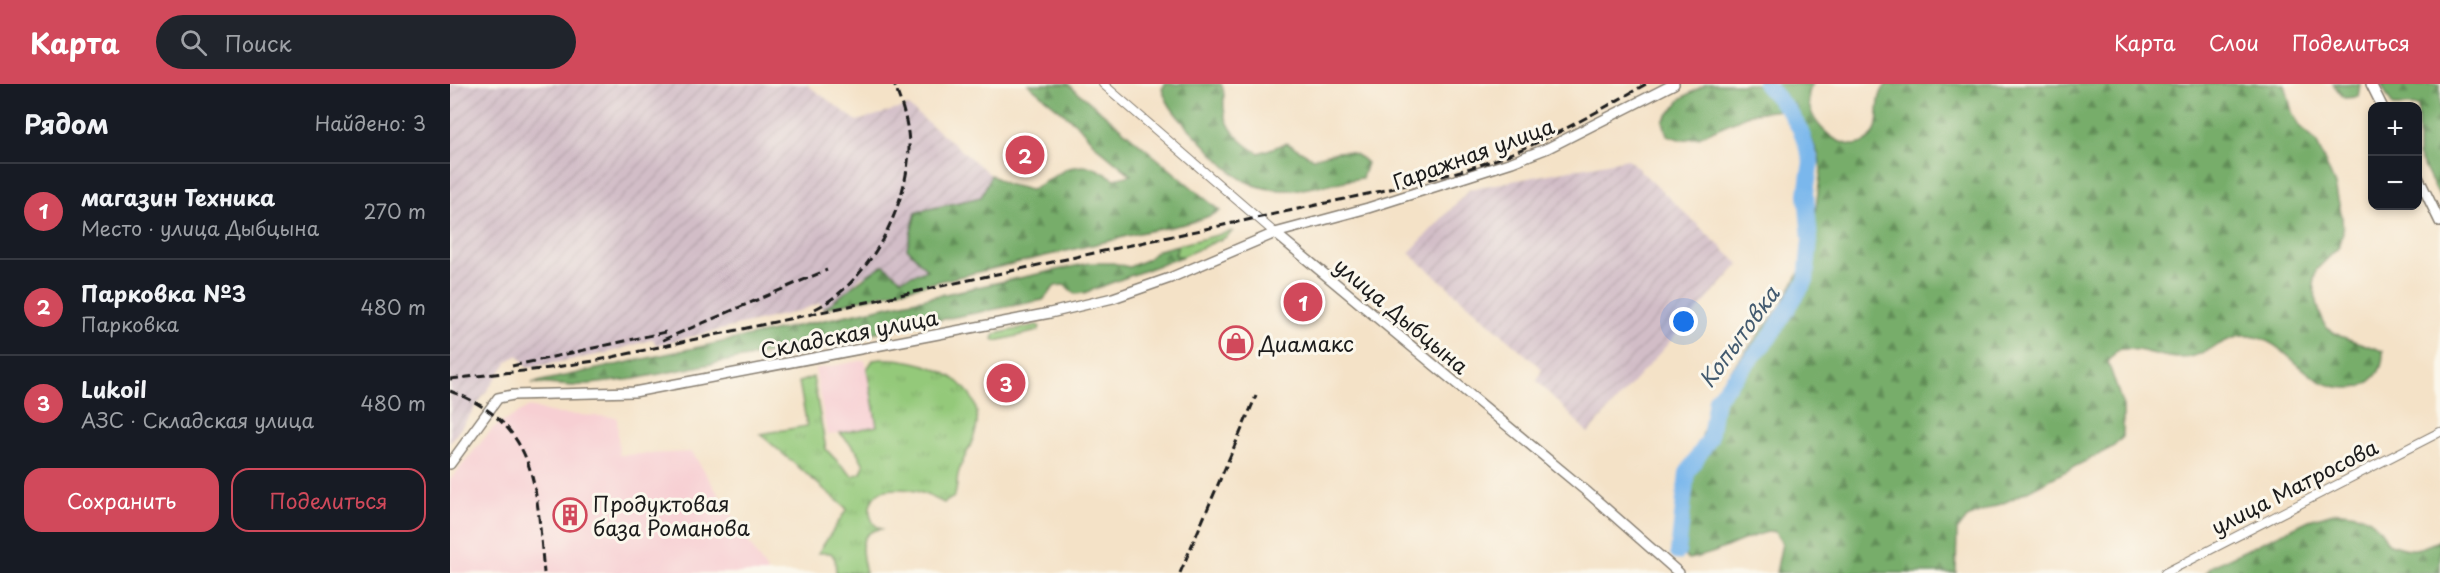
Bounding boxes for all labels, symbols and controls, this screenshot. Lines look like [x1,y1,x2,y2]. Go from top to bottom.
search box [156,15,576,69]
text: Карта [30,21,120,64]
icon: search [177,26,210,59]
text: Поиск [225,26,292,59]
text: Карта [2114,26,2176,58]
text: Слои [2209,26,2259,58]
text: Поделиться [2292,26,2410,58]
map controls [2368,102,2422,210]
button: + [2368,102,2422,156]
text: Рядом [24,104,109,143]
text: Найдено: 3 [315,108,426,138]
street label: Гаражная улица [1388,109,1559,197]
pin: 2 [1006,132,1044,178]
button: − [2368,156,2422,210]
text: магазин Техника [81,180,275,213]
text: 1 [39,196,48,226]
text: 270 m [363,196,426,226]
text: Место · улица Дыбцына [81,213,319,243]
street label: улица Дыбцына [1328,249,1476,381]
text: Парковка №3 [81,276,246,309]
water label: Копытовка [1690,277,1787,394]
pin: 1 [1284,280,1322,324]
text: 2 [36,292,51,322]
text: 480 m [361,292,426,322]
street label: Складская улица [758,300,941,366]
your location [1669,307,1698,336]
text: Парковка [81,309,179,339]
shop icon: Диамакс [1218,325,1254,361]
place label: Диамакс [1258,327,1354,359]
pin: 3 [986,360,1026,406]
text: Lukoil [81,372,147,405]
text: 3 [37,388,50,418]
text: 480 m [361,388,426,418]
text: АЗС · Складская улица [81,405,314,435]
street label: улица Матросова [2205,430,2383,542]
button: Сохранить [24,468,219,532]
button: Поделиться [231,468,426,532]
place label: Продуктовая база Романова [593,487,750,543]
building icon: Продуктовая база Романова [552,497,588,533]

